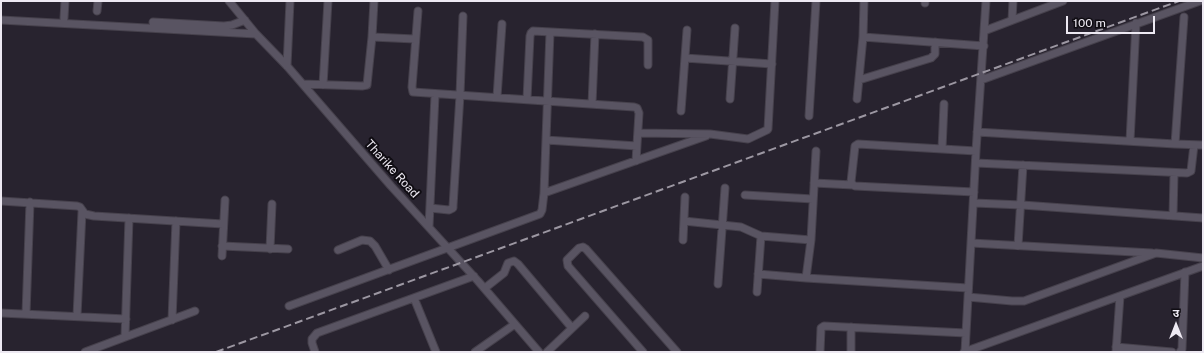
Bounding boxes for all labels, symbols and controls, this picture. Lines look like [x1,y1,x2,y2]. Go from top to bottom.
scale bar [1068,8,1157,34]
text: 100 m [1073,16,1106,30]
street label: Tharike Road [362,137,422,201]
north arrow [1156,305,1196,345]
text: उ [1173,307,1179,319]

